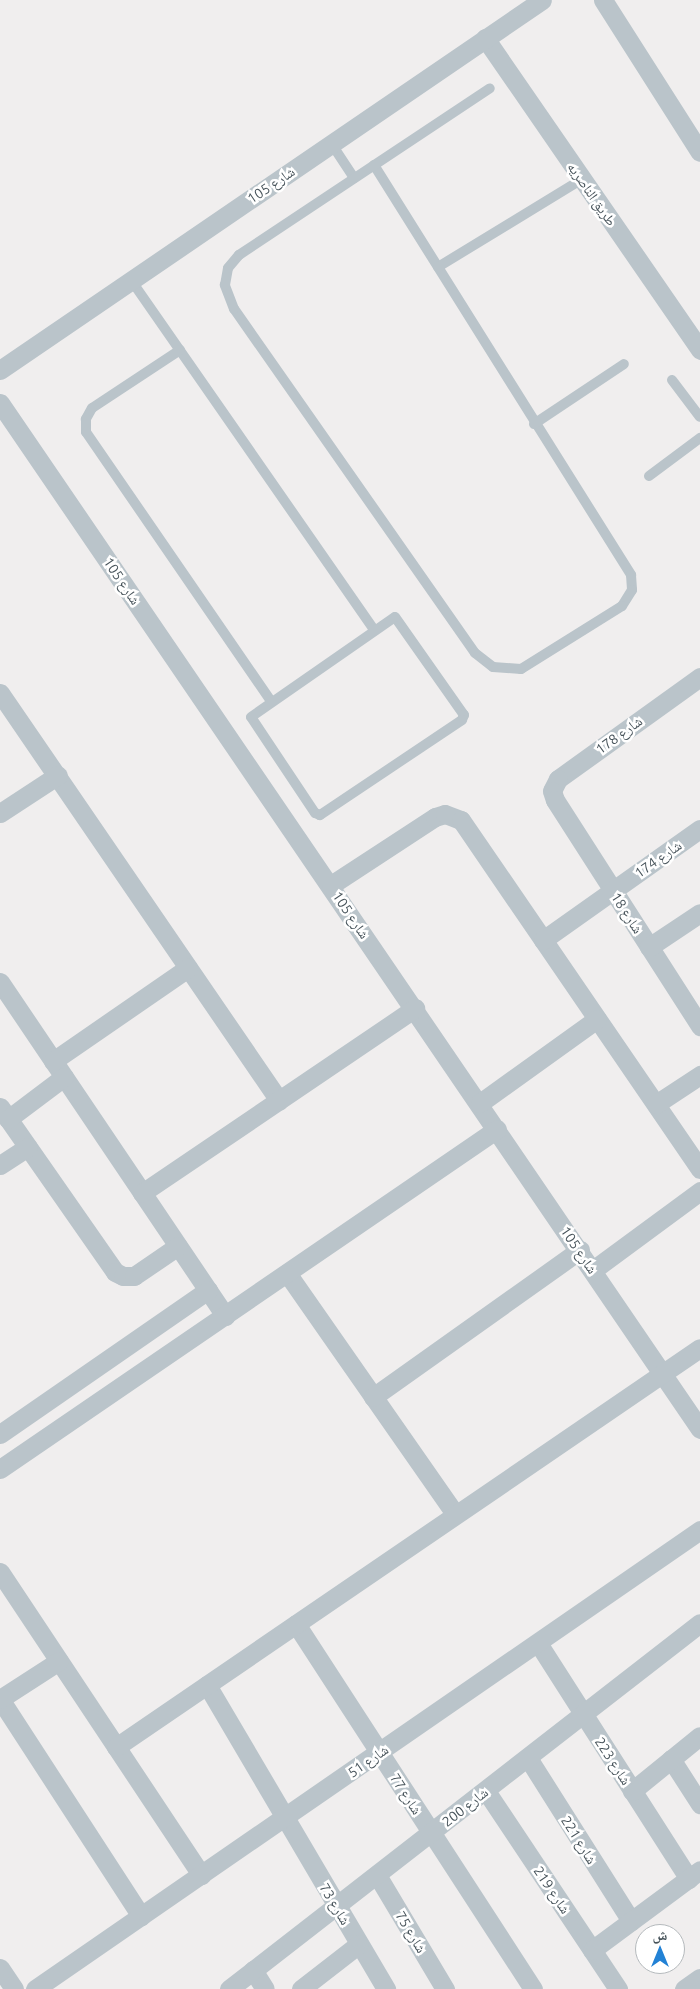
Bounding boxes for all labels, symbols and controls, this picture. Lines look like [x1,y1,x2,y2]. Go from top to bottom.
street label: طريق الناصريه [564,159,620,229]
street label: شارع 105 [244,163,298,207]
street label: شارع 105 [100,554,144,608]
street label: شارع 178 [592,712,646,758]
street label: شارع 174 [631,837,685,881]
street label: شارع 105 [329,888,373,942]
street label: شارع 18 [608,889,646,937]
street label: شارع 105 [557,1223,601,1277]
street label: شارع 223 [591,1734,635,1788]
street label: شارع 51 [345,1741,391,1781]
street label: شارع 77 [387,1770,425,1818]
street label: شارع 200 [439,1784,491,1830]
street label: شارع 221 [558,1813,600,1867]
street label: شارع 219 [530,1863,574,1917]
street label: شارع 73 [316,1880,354,1928]
street label: شارع 75 [392,1908,430,1956]
north arrow [635,1924,685,1974]
text: ش [653,1927,667,1943]

